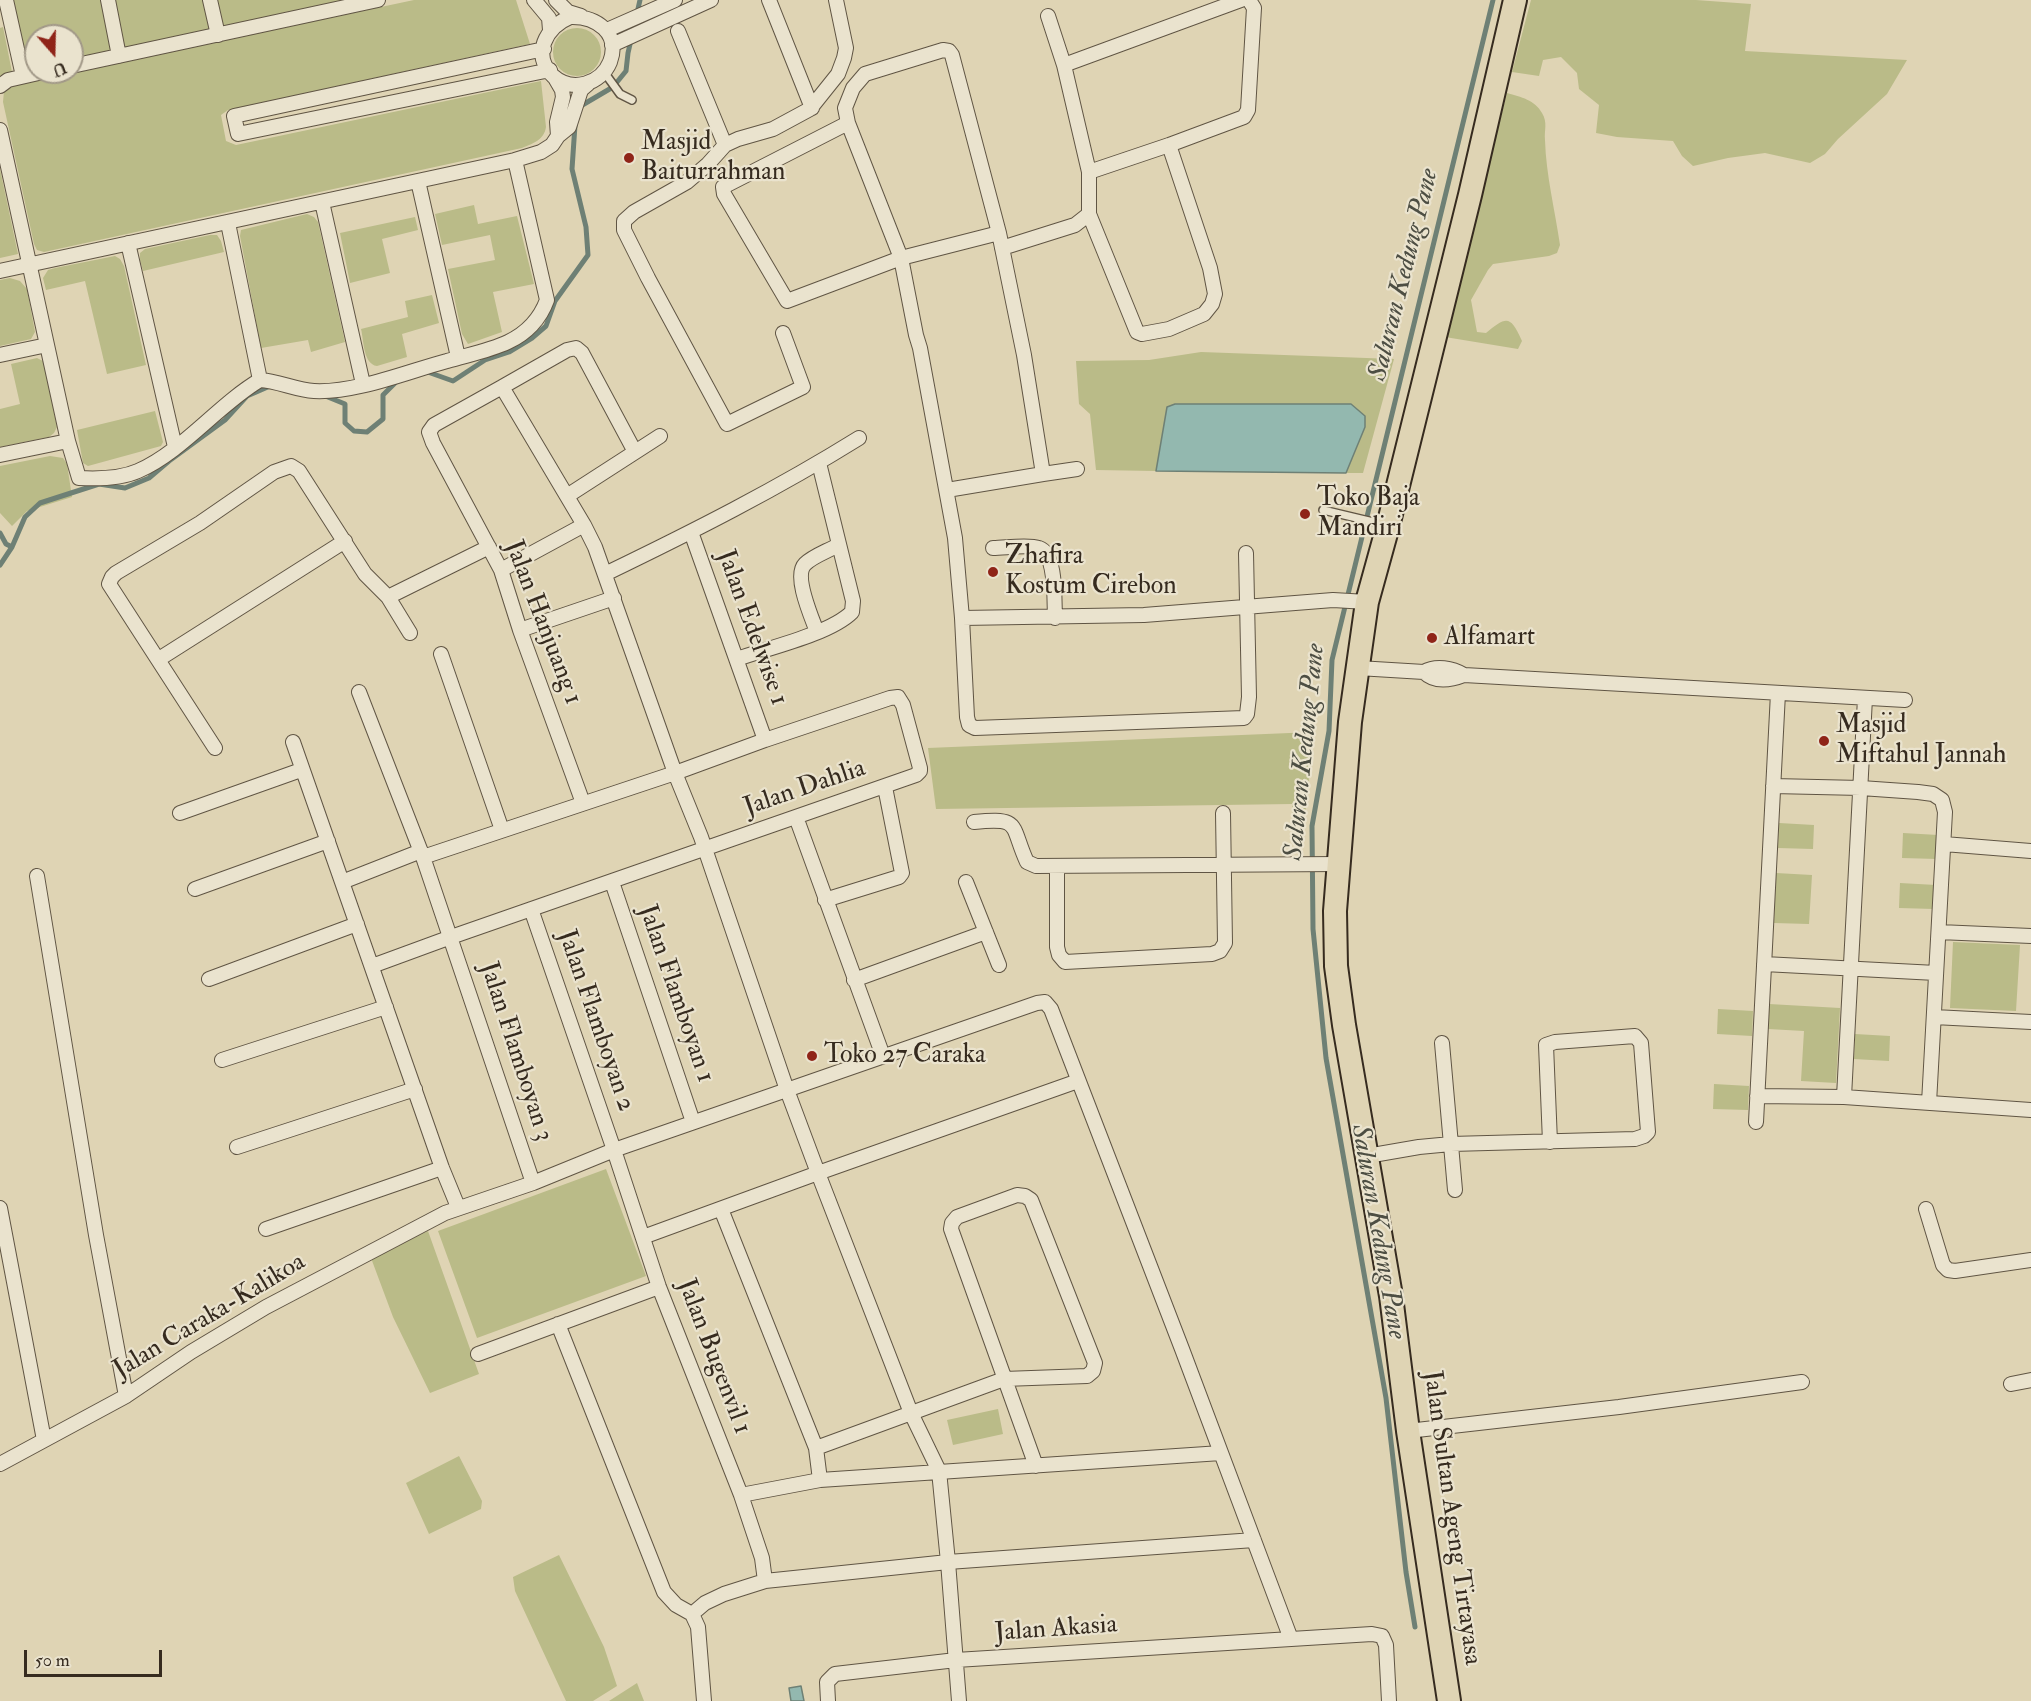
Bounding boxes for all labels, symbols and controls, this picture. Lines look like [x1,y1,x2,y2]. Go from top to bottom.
north arrow [24,24,84,84]
text: U [50,57,69,81]
place label: Masjid Baiturrahman [641,127,785,188]
marker: Masjid Baiturrahman [622,151,636,165]
water label: Saluran Kedung Pane [1363,166,1447,384]
place label: Toko Baja Mandiri [1317,483,1420,544]
marker: Toko Baja Mandiri [1298,507,1312,521]
street label: Jalan Hanjuang 1 [496,537,588,709]
place label: Zhafira Kostum Cirebon [1005,541,1177,602]
street label: Jalan Edelwise 1 [708,546,794,710]
marker: Zhafira Kostum Cirebon [986,565,1000,579]
place label: Alfamart [1444,622,1535,654]
marker: Alfamart [1425,631,1439,645]
water label: Saluran Kedung Pane [1279,642,1333,862]
place label: Masjid Miftahul Jannah [1836,710,2006,772]
marker: Masjid Miftahul Jannah [1817,734,1831,748]
street label: Jalan Dahlia [740,754,870,824]
street label: Jalan Flamboyan 1 [630,901,720,1087]
street label: Jalan Flamboyan 2 [549,926,641,1116]
street label: Jalan Flamboyan 3 [471,958,559,1146]
place label: Toko 27 Caraka [824,1040,986,1072]
marker: Toko 27 Caraka [805,1049,819,1063]
water label: Saluran Kedung Pane [1342,1122,1412,1342]
street label: Jalan Caraka-Kalikoa [108,1247,312,1387]
street label: Jalan Bugenvil 1 [669,1275,757,1439]
street label: Jalan Sultan Ageng Tirtayasa [1415,1369,1487,1667]
street label: Jalan Akasia [994,1610,1118,1650]
scale bar [27,1638,165,1676]
text: 50 m [35,1649,70,1672]

